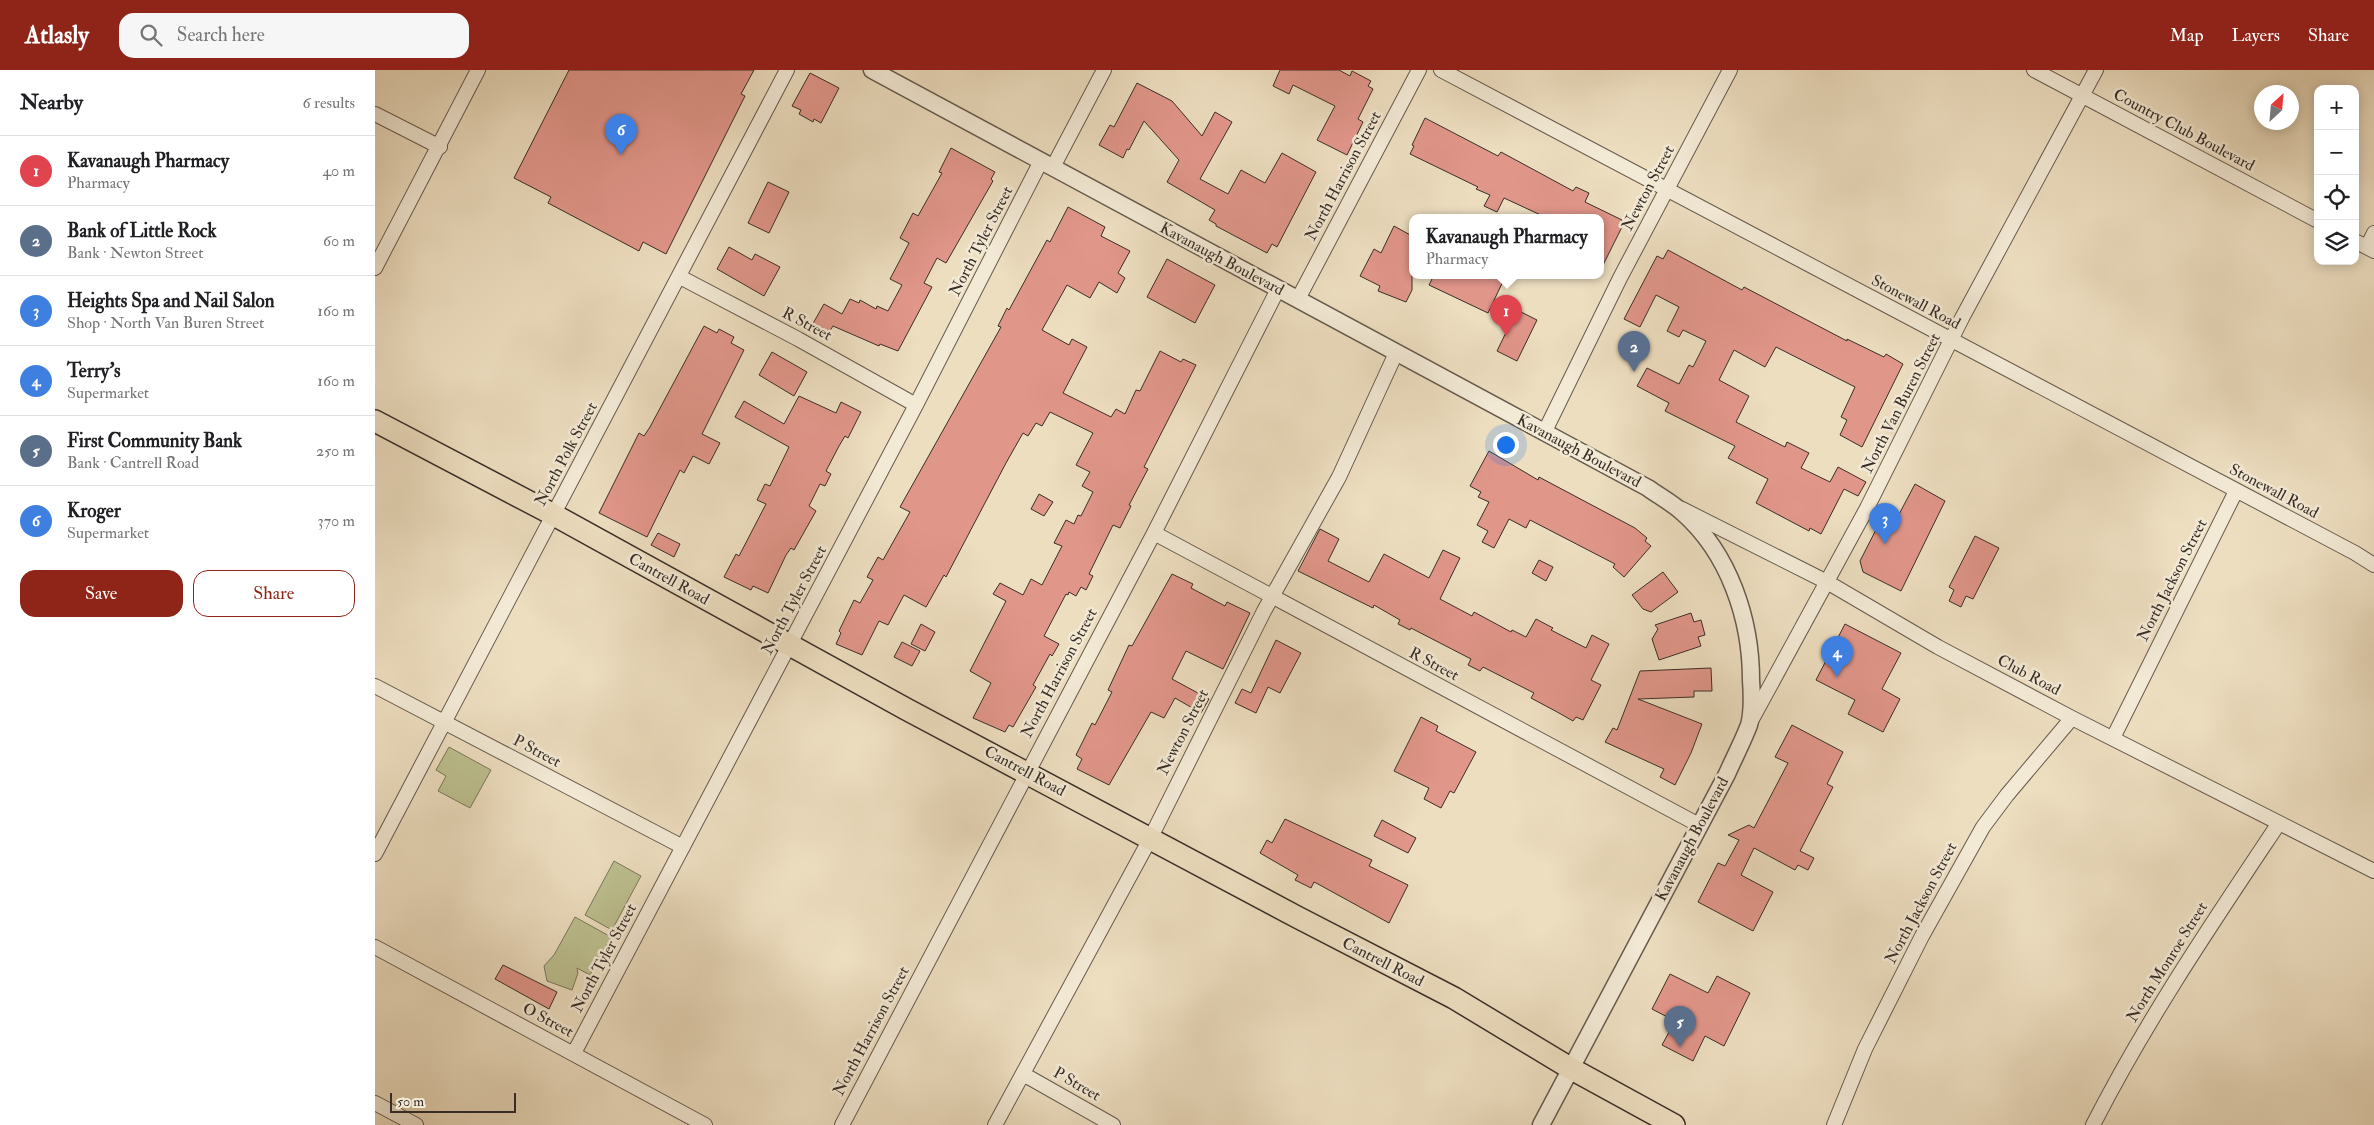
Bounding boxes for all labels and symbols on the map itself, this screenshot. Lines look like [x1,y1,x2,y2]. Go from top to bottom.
street label: Country Club Boulevard [2110,84,2258,176]
north arrow [2254,85,2299,130]
street label: North Harrison Street [1300,108,1386,244]
pin: 6 [605,114,637,155]
street label: Newton Street [1617,142,1679,234]
street label: North Tyler Street [945,183,1017,299]
street label: Kavanaugh Boulevard [1156,218,1288,300]
street label: Stonewall Road [1868,270,1964,334]
pin: 1 [1490,295,1522,336]
street label: R Street [779,303,835,345]
street label: North Van Buren Street [1857,330,1945,476]
pin: 2 [1618,331,1650,372]
street label: North Polk Street [530,399,602,509]
street label: Kavanaugh Boulevard [1513,410,1645,492]
your location [1493,432,1519,458]
street label: Stonewall Road [2226,459,2322,523]
pin: 3 [1869,503,1901,544]
street label: North Jackson Street [2133,515,2212,645]
street label: North Tyler Street [757,542,831,658]
street label: Cantrell Road [625,549,713,609]
street label: North Harrison Street [1016,605,1102,741]
pin: 4 [1821,636,1853,677]
street label: R Street [1406,643,1462,685]
street label: Club Road [1994,650,2064,700]
street label: Newton Street [1153,686,1213,778]
street label: P Street [510,730,564,772]
street label: Cantrell Road [981,741,1069,801]
street label: Kavanaugh Boulevard [1651,773,1733,905]
street label: North Jackson Street [1881,839,1962,968]
street label: North Monroe Street [2122,898,2212,1026]
street label: North Tyler Street [567,900,641,1016]
street label: Cantrell Road [1339,933,1427,991]
street label: North Harrison Street [828,963,914,1099]
street label: O Street [519,998,577,1042]
pin: 5 [1664,1006,1696,1047]
street label: P Street [1050,1063,1104,1105]
scale bar [390,1090,516,1113]

